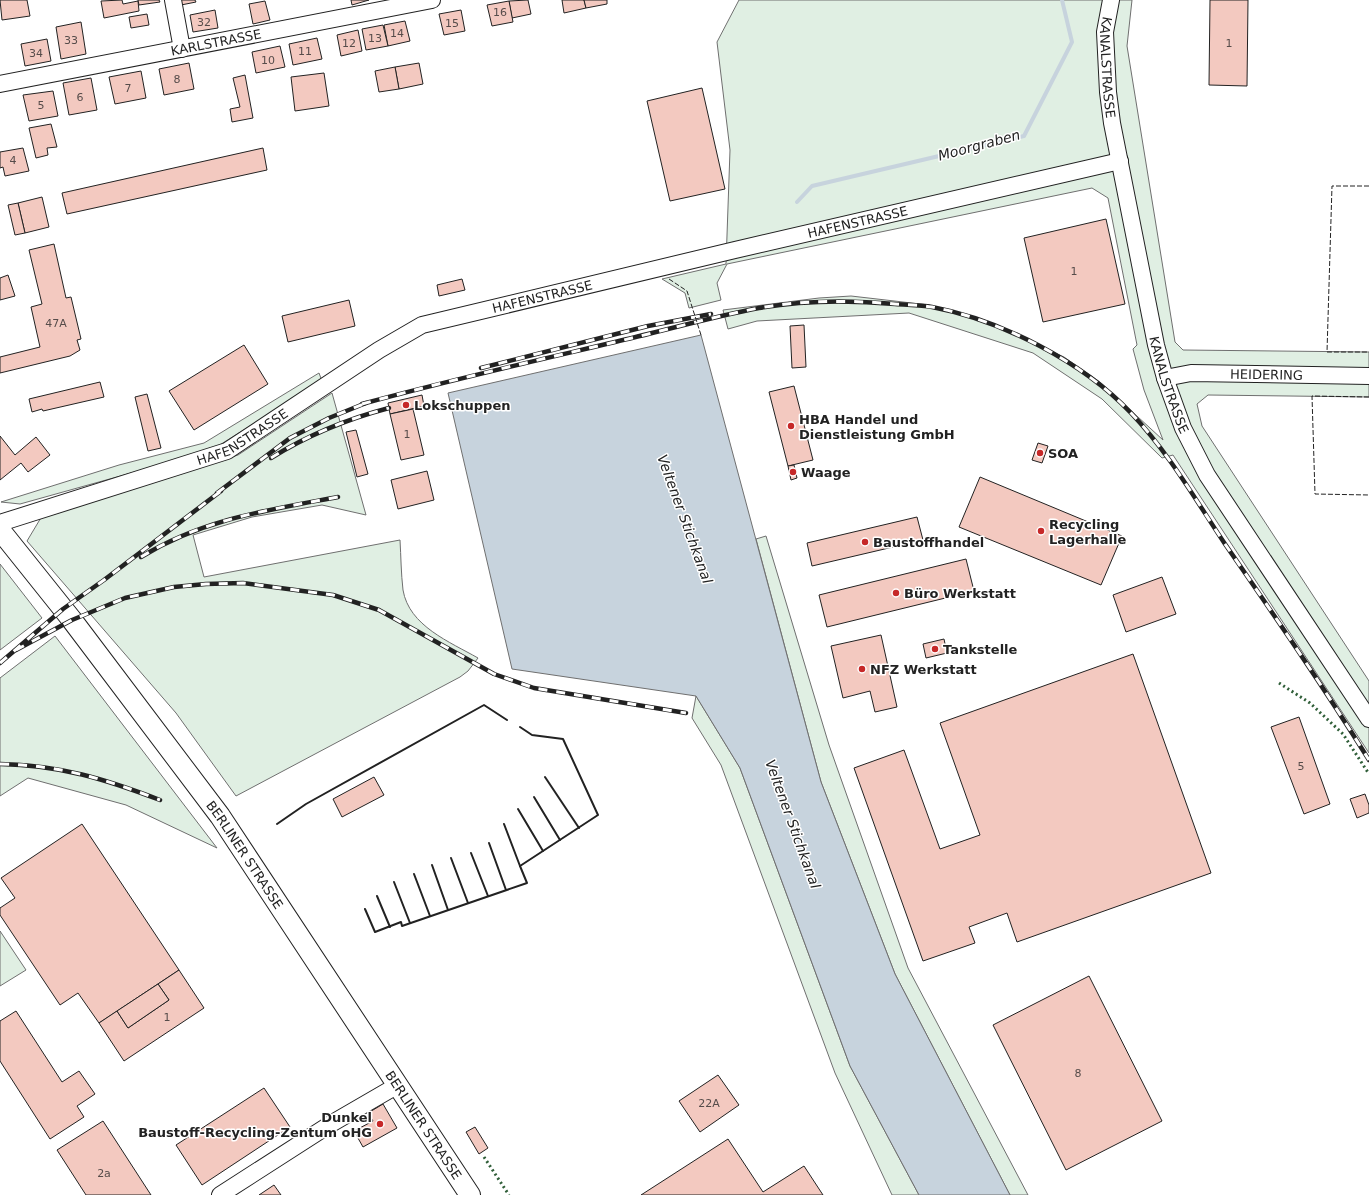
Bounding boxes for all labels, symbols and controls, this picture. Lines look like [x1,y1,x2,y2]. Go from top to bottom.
house number: 16 [493,6,507,19]
street label: KANALSTRASSE [1097,15,1118,119]
house number: 32 [197,16,211,29]
house number: 15 [445,17,459,30]
street label: KARLSTRASSE [170,26,263,59]
house number: 14 [390,27,404,40]
house number: 13 [368,32,382,45]
house number: 33 [64,34,78,47]
house number: 12 [342,37,356,50]
house number: 1 [1226,37,1233,50]
house number: 11 [298,45,312,58]
house number: 34 [29,47,43,60]
house number: 10 [261,54,275,67]
house number: 8 [174,73,181,86]
house number: 7 [125,82,132,95]
house number: 6 [77,91,84,104]
house number: 5 [38,99,45,112]
water label: Moorgraben [936,126,1022,164]
house number: 4 [10,154,17,167]
street label: HAFENSTRASSE [806,203,909,241]
house number: 1 [1071,265,1078,278]
street label: HAFENSTRASSE [491,277,594,316]
house number: 47A [45,317,67,330]
street label: KANALSTRASSE [1146,335,1192,436]
street label: HEIDERING [1230,367,1303,383]
place label: Lokschuppen [414,398,511,413]
marker: Lokschuppen [401,400,411,410]
street label: HAFENSTRASSE [195,406,291,468]
place label: HBA Handel und Dienstleistung GmbH [799,412,955,442]
marker: HBA Handel und Dienstleistung GmbH [786,421,796,431]
house number: 1 [404,428,411,441]
place label: SOA [1048,446,1078,461]
marker: SOA [1035,448,1045,458]
water label: Veltener Stichkanal [654,452,716,586]
place label: Waage [801,465,851,480]
marker: Waage [788,467,798,477]
place label: Recycling Lagerhalle [1049,517,1127,547]
marker: Recycling Lagerhalle [1036,526,1046,536]
place label: Baustoffhandel [873,535,984,550]
marker: Baustoffhandel [860,537,870,547]
place label: Büro Werkstatt [904,586,1016,601]
marker: Büro Werkstatt [891,588,901,598]
place label: Tankstelle [943,642,1018,657]
marker: Tankstelle [930,644,940,654]
place label: NFZ Werkstatt [870,662,977,677]
marker: NFZ Werkstatt [857,664,867,674]
water label: Veltener Stichkanal [762,757,824,891]
house number: 5 [1298,760,1305,773]
street label: BERLINER STRASSE [203,798,286,912]
house number: 1 [164,1011,171,1024]
house number: 8 [1075,1067,1082,1080]
street label: BERLINER STRASSE [382,1068,465,1182]
house number: 22A [698,1097,720,1110]
place label: Dunkel Baustoff-Recycling-Zentum oHG [138,1110,372,1140]
marker: Dunkel Baustoff-Recycling-Zentum oHG [375,1119,385,1129]
house number: 2a [97,1167,111,1180]

